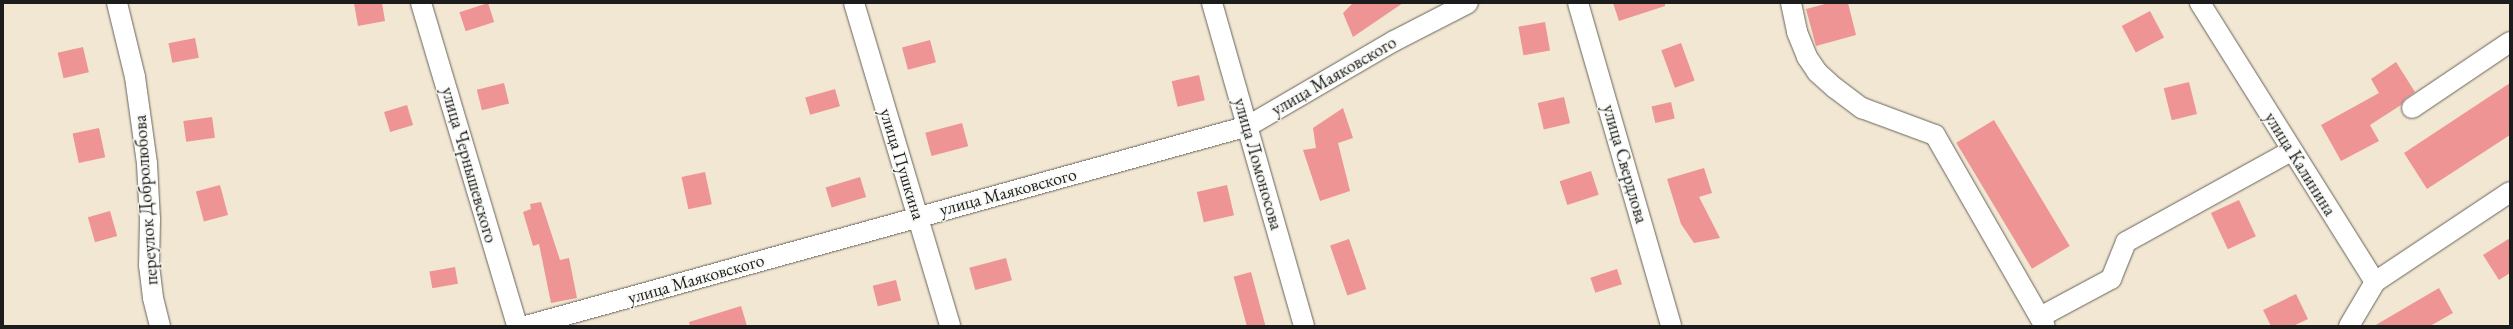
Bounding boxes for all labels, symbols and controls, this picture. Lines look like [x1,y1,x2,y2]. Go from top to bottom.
street label: улица Маяковского [1268,31,1400,121]
street label: улица Чернышевского [436,85,502,245]
street label: улица Ломоносова [1229,96,1287,232]
street label: улица Свердлова [1598,102,1652,226]
street label: улица Пушкина [875,106,929,222]
street label: улица Калинина [2259,108,2341,220]
street label: переулок Добролюбова [129,114,163,286]
street label: улица Маяковского [937,163,1079,221]
street label: улица Маяковского [625,249,767,309]

